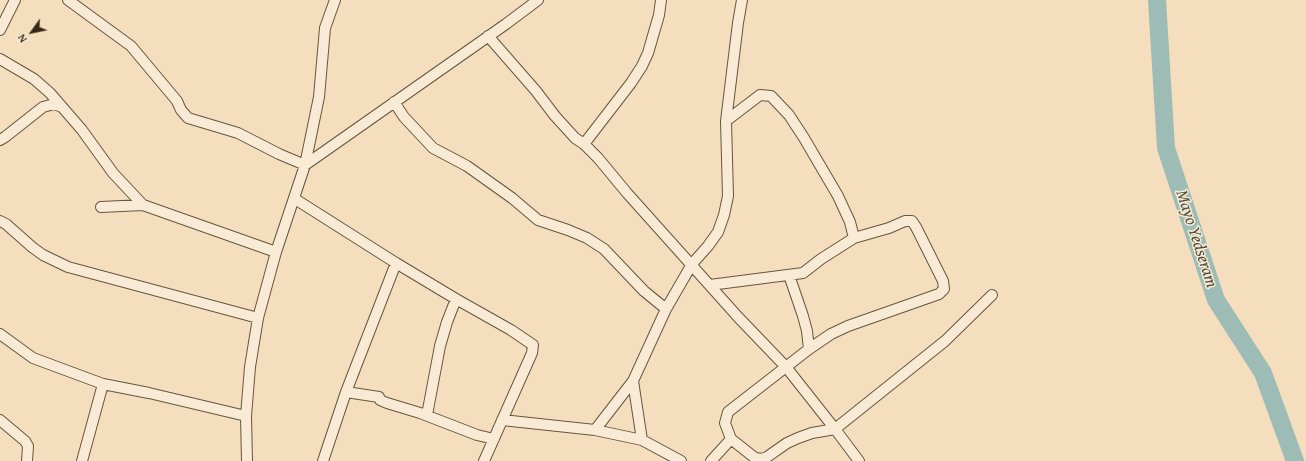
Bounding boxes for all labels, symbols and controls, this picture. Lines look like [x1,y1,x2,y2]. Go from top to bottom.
north arrow [12,12,52,52]
text: N [13,31,31,46]
water label: Mayo Yedseram [1171,188,1221,290]

